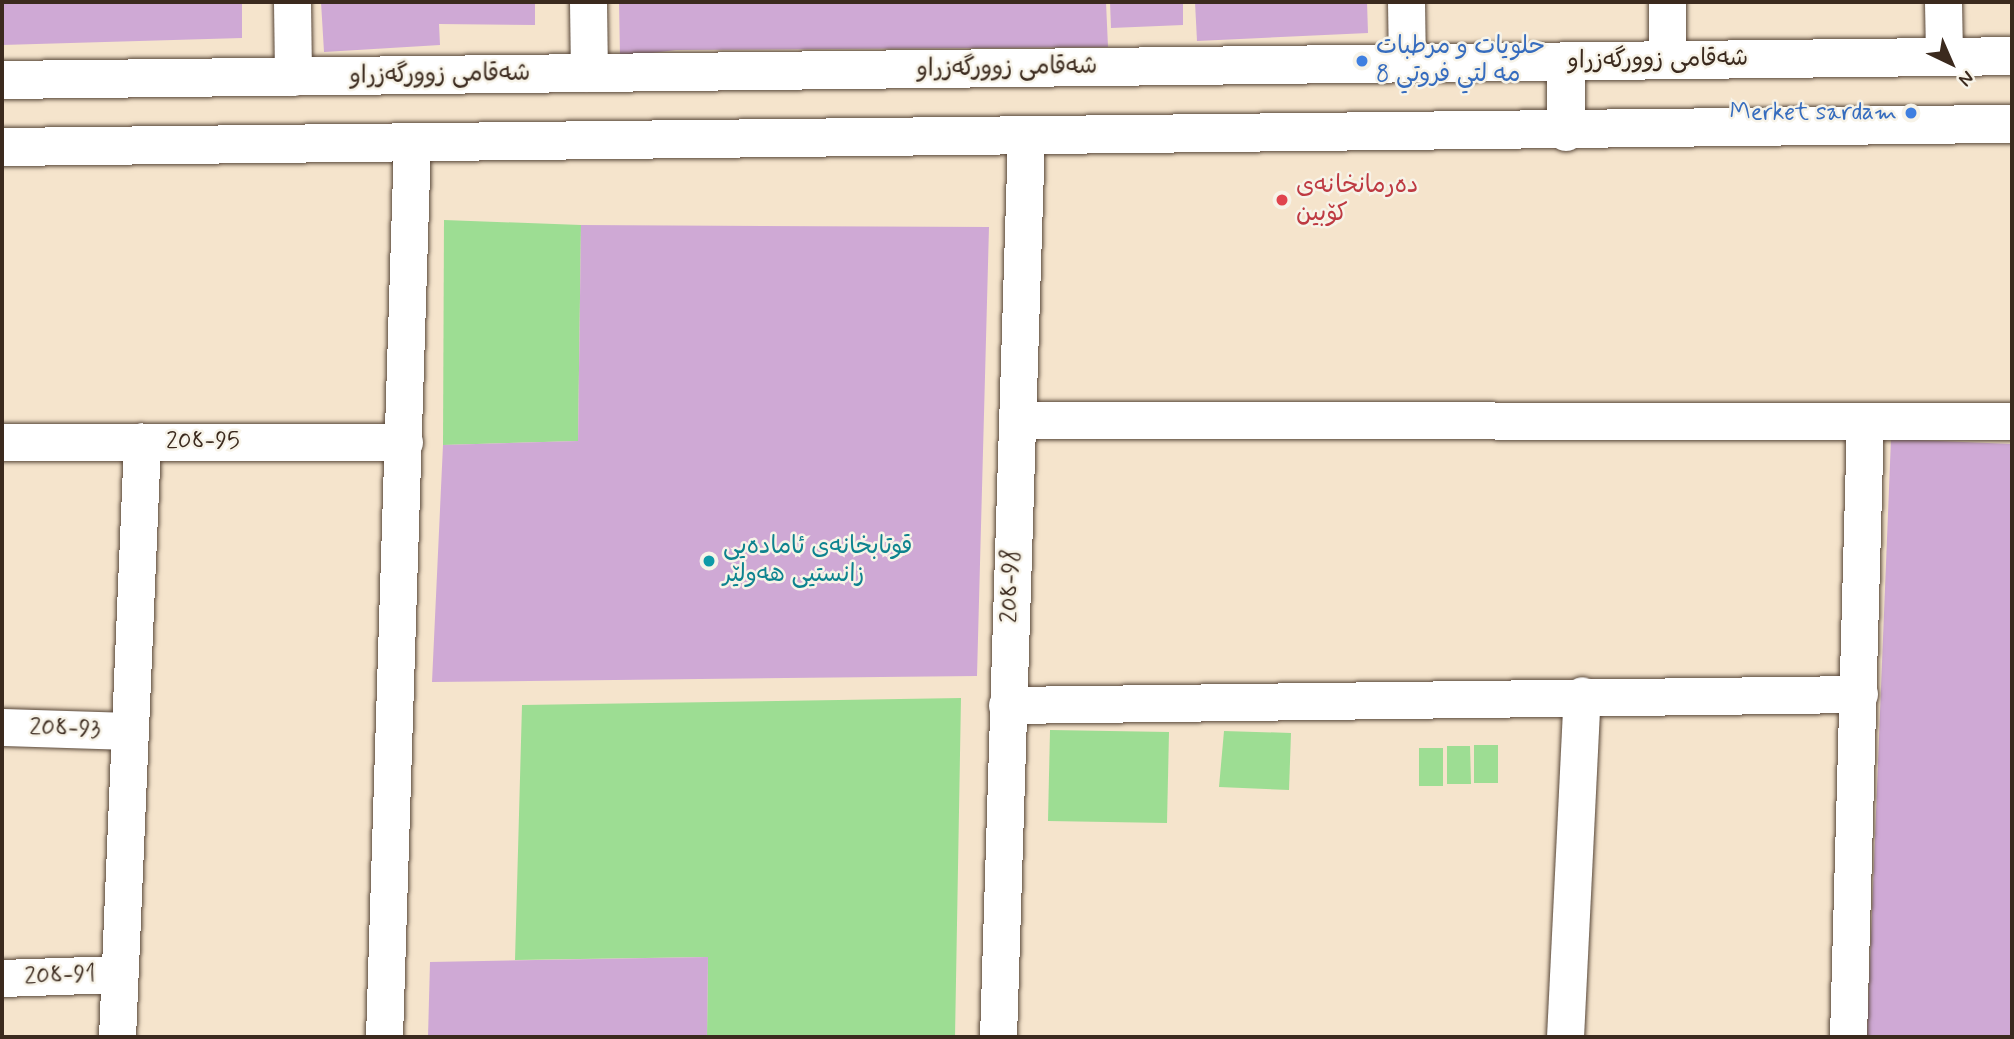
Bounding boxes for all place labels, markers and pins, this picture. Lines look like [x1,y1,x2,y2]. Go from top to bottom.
place label: حلويات و مرطبات مه لتي فروتي 8 [1376,33,1545,89]
marker: حلويات و مرطبات مه لتي فروتي 8 [1354,53,1370,69]
place label: Merket sardam [1735,99,1897,127]
marker: Merket sardam [1903,105,1919,121]
place label: دەرمانخانەی کۆبین [1296,172,1418,228]
marker: دەرمانخانەی کۆبین [1274,192,1290,208]
place label: قوتابخانەی ئامادەیی زانستیی هەولێر [723,533,912,589]
marker: قوتابخانەی ئامادەیی زانستیی هەولێر [701,553,717,569]

